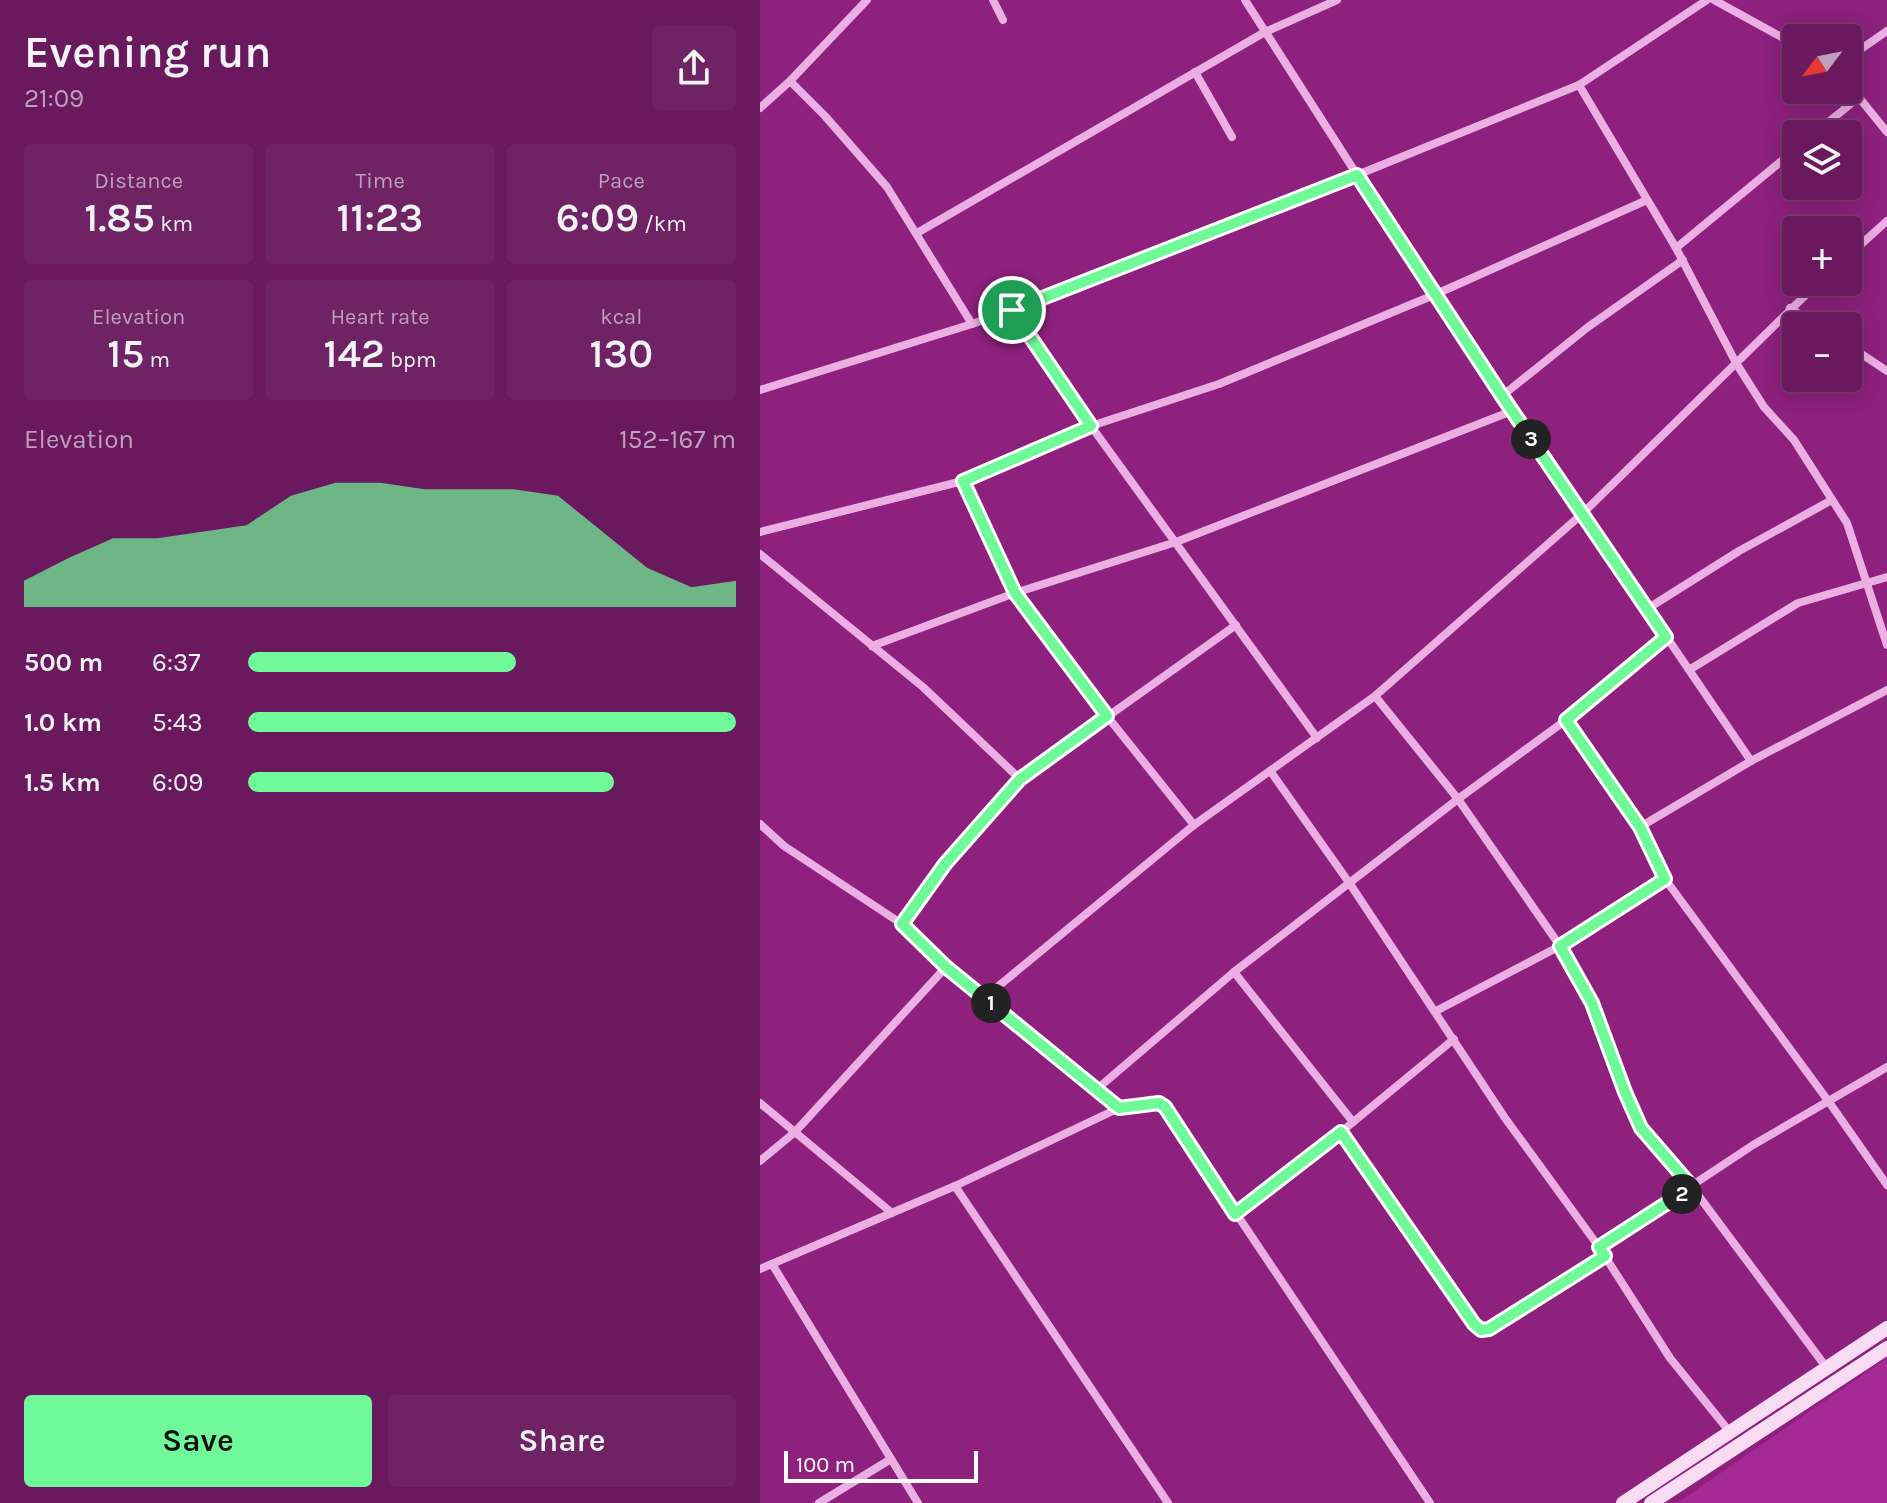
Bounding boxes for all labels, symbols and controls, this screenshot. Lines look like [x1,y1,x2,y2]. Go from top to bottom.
north arrow [1782,24,1862,104]
map controls [1782,24,1862,392]
button: share [652,26,736,110]
text: Evening run [24,27,271,78]
text: 21:09 [24,83,84,114]
button: layers [1782,120,1862,200]
text: Distance [94,168,183,194]
text: Time [355,168,405,194]
text: Pace [598,168,645,194]
text: 1.85 [84,194,155,241]
text: 11:23 [337,194,423,241]
text: 6:09 [556,194,639,241]
text: km [155,211,193,237]
text: /km [639,211,687,237]
button: + [1782,216,1862,296]
pin [978,276,1046,344]
icon: arrive [990,288,1034,332]
text: Elevation [92,304,185,330]
text: Heart rate [330,304,430,330]
text: kcal [600,304,642,330]
button: − [1782,312,1862,392]
text: 15 [107,330,144,377]
text: 142 [323,330,385,377]
text: 130 [590,330,653,377]
text: m [144,347,170,373]
text: bpm [385,347,437,373]
pin: 3 [1511,419,1551,459]
text: Elevation [24,424,134,455]
text: 152–167 m [619,424,736,455]
text: 3 [1524,426,1538,452]
text: 500 m [24,647,103,678]
text: 6:37 [152,647,200,678]
text: 1.0 km [24,707,102,738]
text: 5:43 [152,707,203,738]
text: 1.5 km [24,767,101,798]
text: 6:09 [152,767,203,798]
pin: 1 [971,983,1011,1023]
text: 1 [987,990,995,1016]
pin: 2 [1662,1174,1702,1214]
text: 2 [1675,1181,1689,1207]
button: Save [24,1395,372,1487]
button: Share [388,1395,736,1487]
scale bar [784,1447,978,1483]
text: 100 m [796,1452,855,1478]

